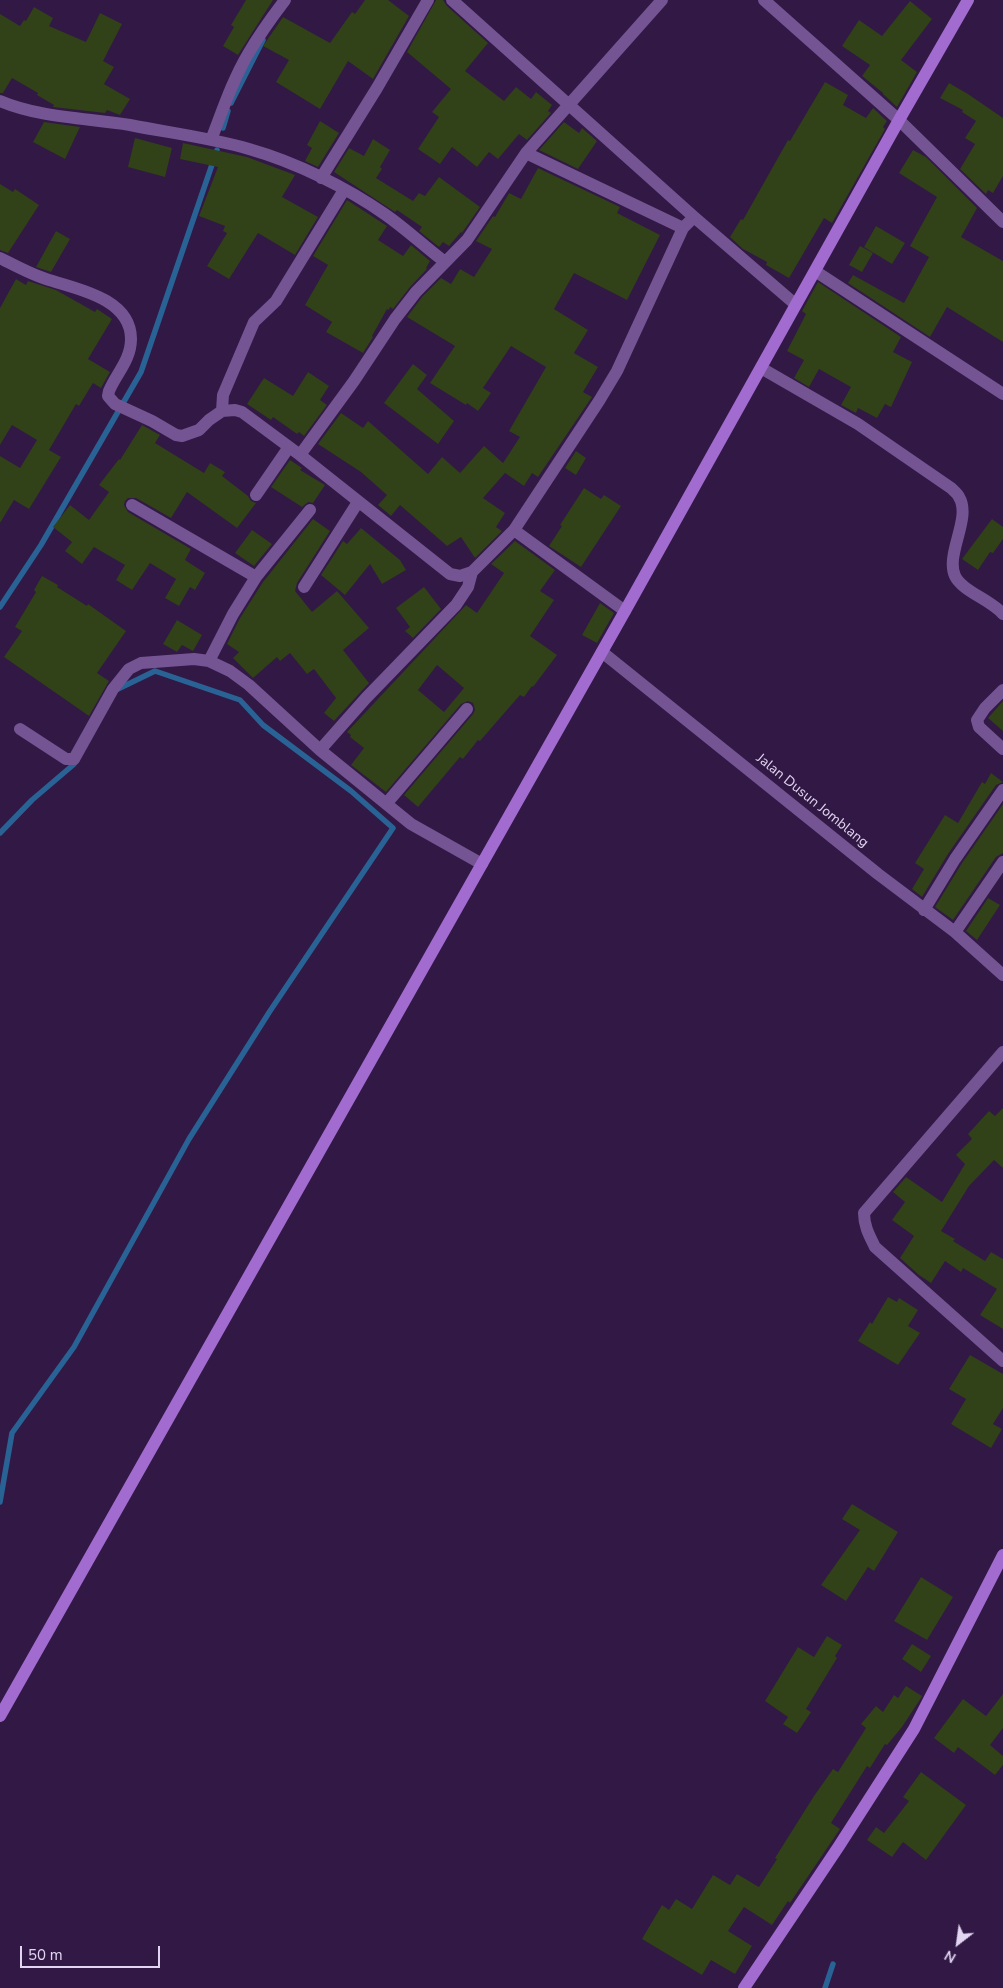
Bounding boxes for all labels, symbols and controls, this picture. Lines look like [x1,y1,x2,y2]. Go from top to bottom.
street label: Jalan Dusun Jomblang [752,751,872,851]
north arrow [933,1918,983,1968]
scale bar [22,1936,162,1968]
text: 50 m [28,1945,63,1965]
text: N [941,1946,960,1967]

